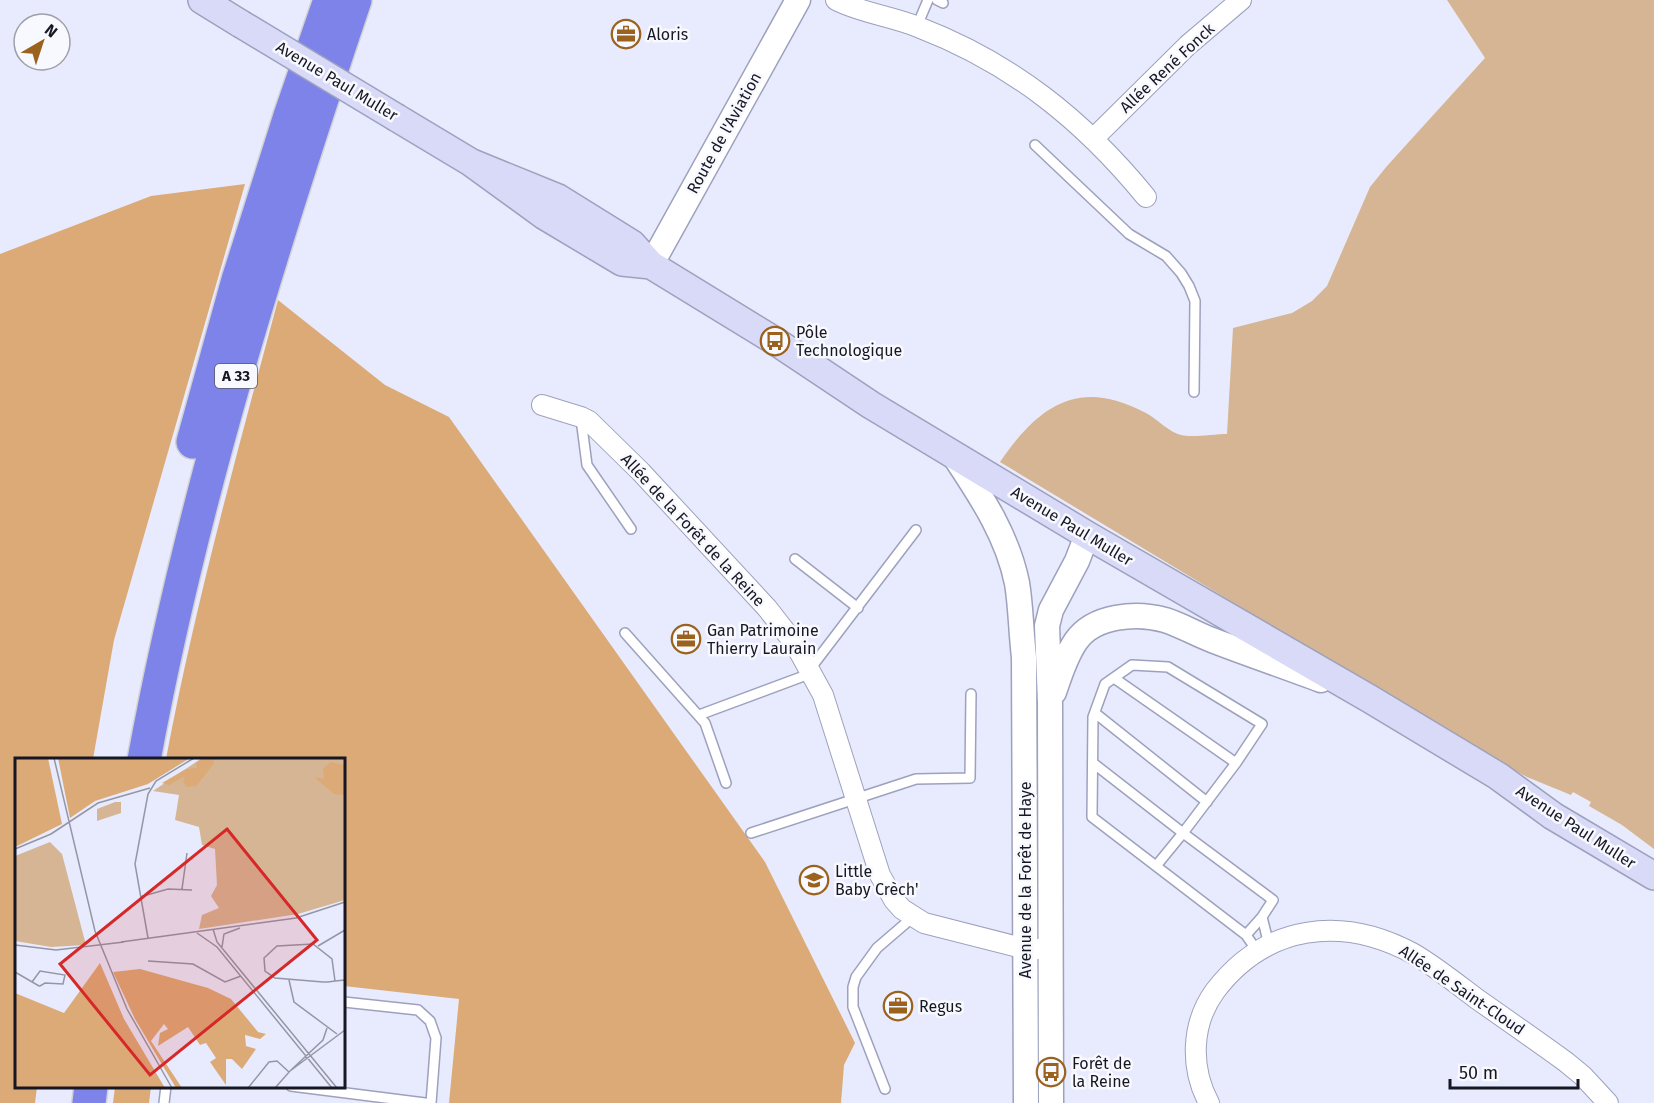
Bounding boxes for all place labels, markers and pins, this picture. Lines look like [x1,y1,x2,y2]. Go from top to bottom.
office icon: Aloris [610,18,642,50]
place label: Aloris [647,25,688,44]
place label: Pôle Technologique [796,323,902,360]
bus stop icon: Pôle Technologique [759,325,791,357]
place label: Gan Patrimoine Thierry Laurain [707,621,819,658]
office icon: Gan Patrimoine Thierry Laurain [670,623,702,655]
place label: Little Baby Crèch' [835,862,919,899]
school or university icon: Little Baby Crèch' [798,864,830,896]
office icon: Regus [882,990,914,1022]
place label: Regus [919,997,962,1016]
place label: Forêt de la Reine [1072,1054,1131,1091]
bus stop icon: Forêt de la Reine [1035,1056,1067,1088]

